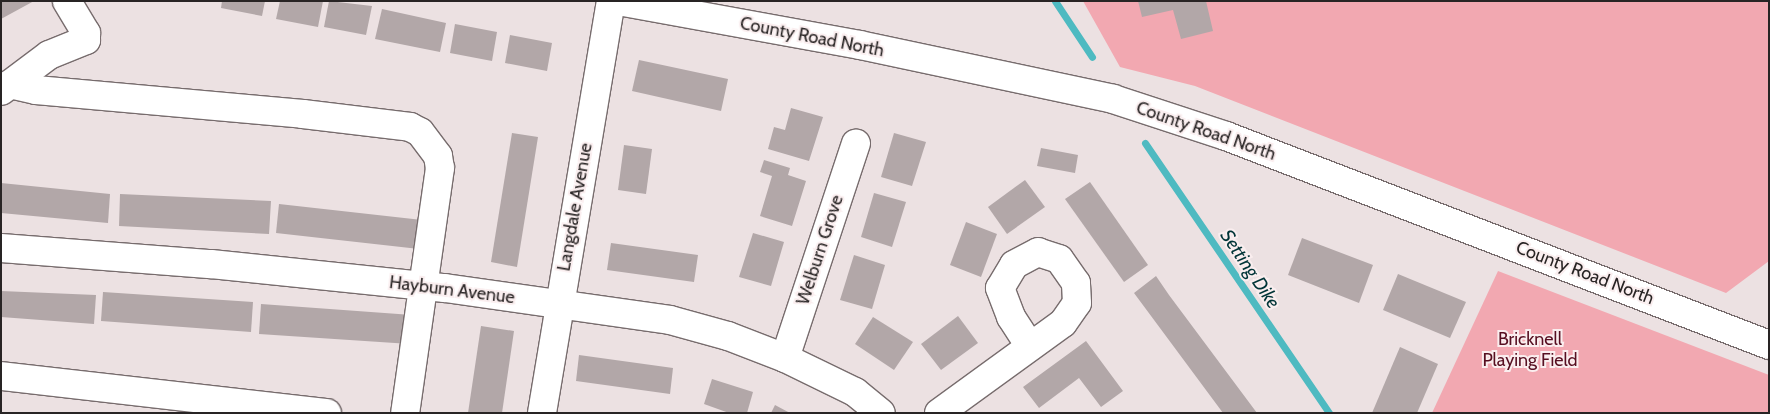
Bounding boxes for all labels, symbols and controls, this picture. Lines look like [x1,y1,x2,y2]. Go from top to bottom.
street label: County Road North [738,12,886,62]
street label: County Road North [1133,97,1279,165]
street label: Langdale Avenue [553,141,597,273]
street label: Welburn Grove [792,192,848,308]
water label: Setting Dike [1215,225,1285,313]
street label: County Road North [1513,237,1657,309]
street label: Hayburn Avenue [388,272,516,308]
park label: Bricknell Playing Field [1482,329,1578,372]

